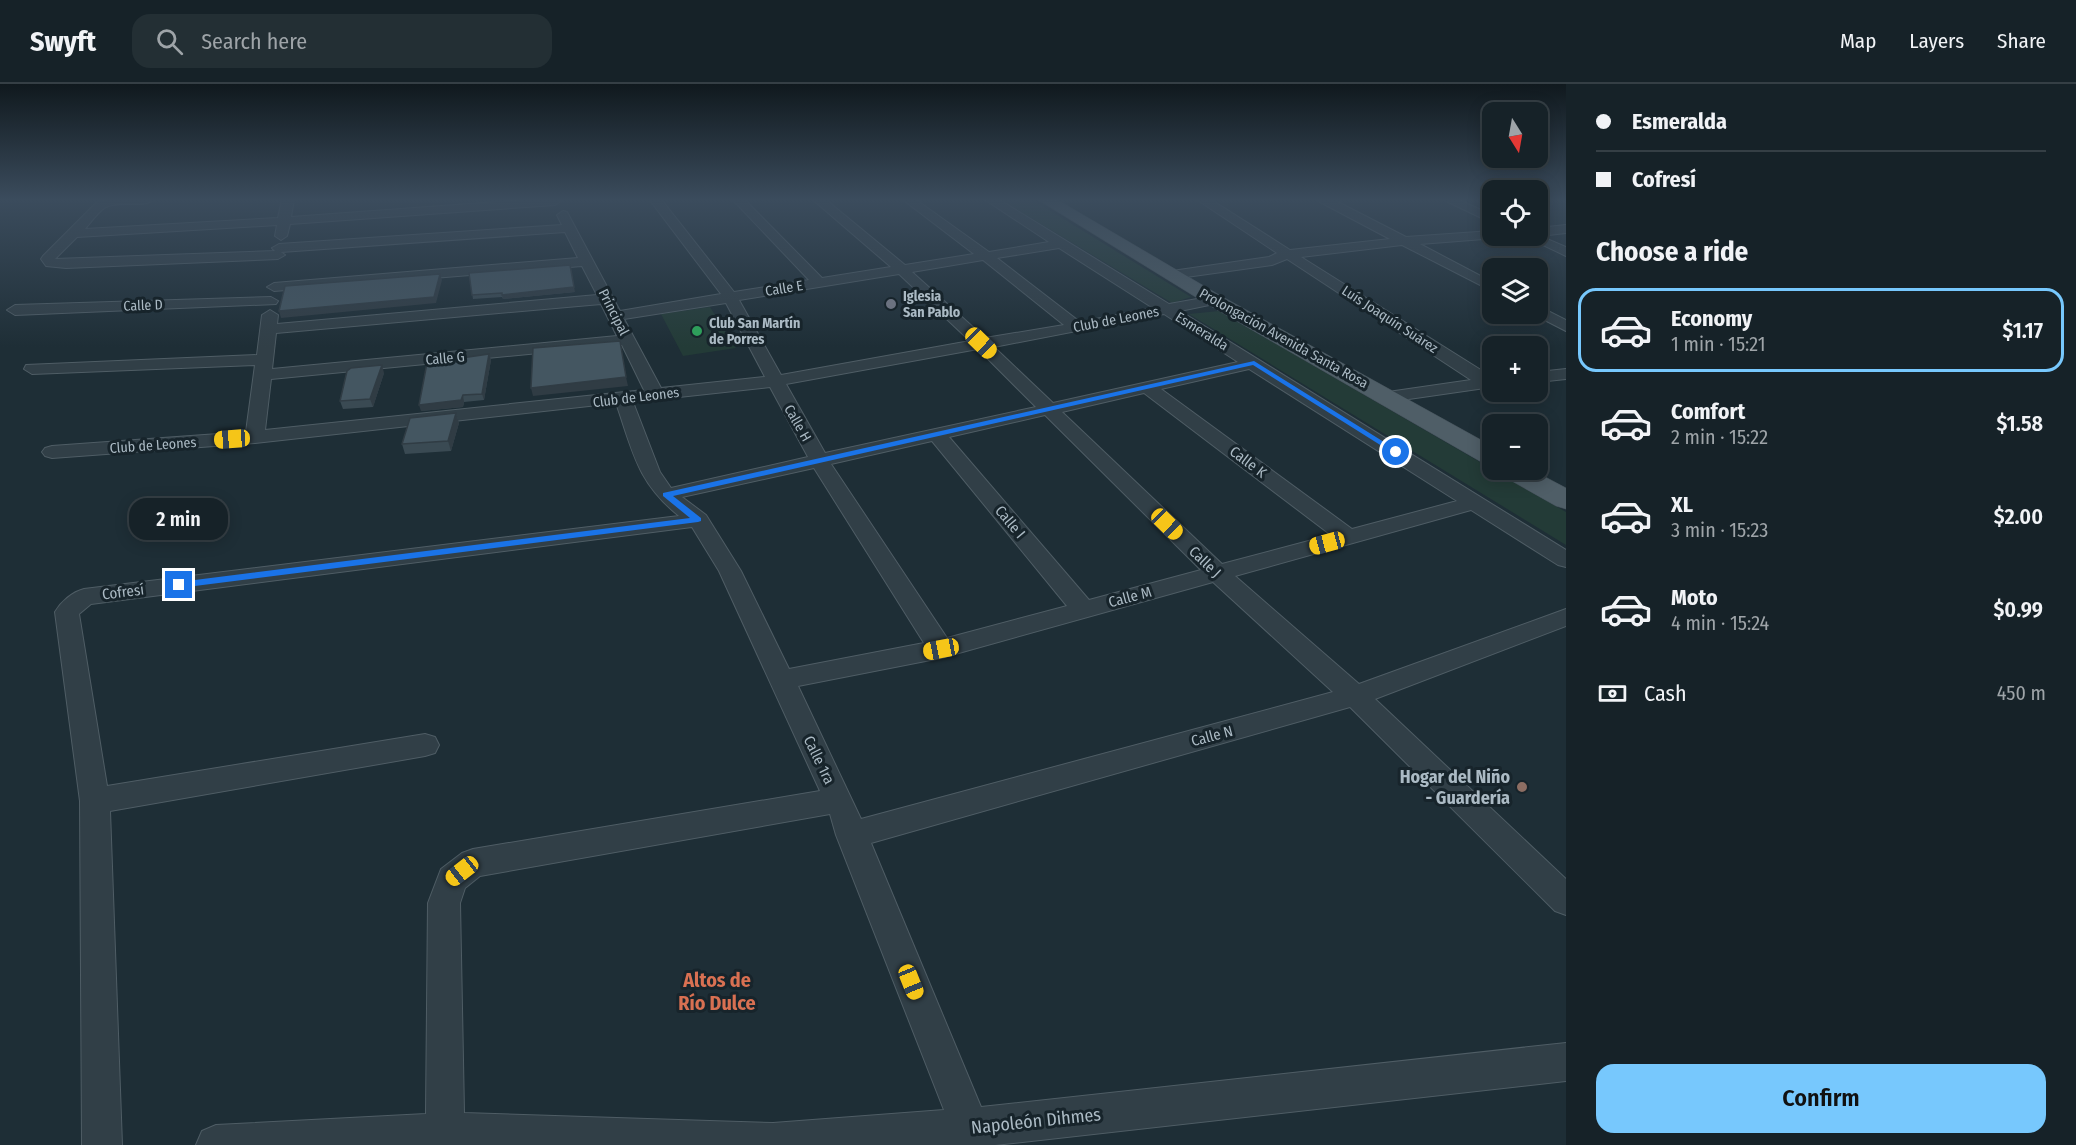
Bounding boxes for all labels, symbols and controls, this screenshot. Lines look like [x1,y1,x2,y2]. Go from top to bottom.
search box [132,14,552,68]
text: Swyft [30,25,96,58]
icon: search [153,25,186,58]
text: Search here [201,28,307,55]
text: Map [1840,28,1876,54]
text: Layers [1909,28,1964,54]
text: Share [1997,28,2046,54]
north arrow [1482,102,1548,168]
map controls [1482,102,1548,480]
text: Esmeralda [1632,108,1727,135]
text: Cofresí [1632,166,1696,193]
button: locate [1482,180,1548,246]
text: Choose a ride [1596,236,1748,268]
button: layers [1482,258,1548,324]
street label: Calle E [764,277,804,300]
street label: Luís Joaquín Suárez [1339,282,1441,357]
street label: Prolongación Avenida Santa Rosa [1196,285,1371,392]
street label: Principal [595,286,633,339]
place label: Iglesia San Pablo [903,288,961,321]
street label: Calle D [123,296,163,315]
marker: Iglesia San Pablo [884,297,898,311]
street label: Club de Leones [1072,303,1160,336]
icon: car [1599,303,1653,357]
text: Economy [1671,305,1752,332]
street label: Esmeralda [1172,308,1232,354]
place label: Club San Martín de Porres [709,315,800,348]
text: $1.17 [2003,317,2043,344]
marker: Club San Martín de Porres [690,324,704,338]
car [962,324,1000,362]
text: 1 min · 15:21 [1671,332,1766,356]
button: + [1482,336,1548,402]
street label: Calle G [425,348,465,369]
street label: Club de Leones [592,384,680,411]
icon: car [1599,396,1653,450]
text: Comfort [1671,398,1745,425]
street label: Calle H [780,402,815,445]
text: $1.58 [1996,410,2043,437]
button: − [1482,414,1548,480]
text: 2 min · 15:22 [1671,425,1768,449]
car [213,429,251,449]
street label: Club de Leones [109,434,197,457]
route start [1382,438,1409,465]
street label: Calle K [1226,442,1270,482]
icon: car [1599,489,1653,543]
text: XL [1671,491,1693,518]
callout: 2 min [130,498,228,540]
street label: Calle I [991,502,1029,542]
text: $2.00 [1994,503,2043,530]
car [1148,505,1186,543]
text: 2 min [156,507,201,531]
text: 3 min · 15:23 [1671,518,1768,542]
car [1307,530,1347,556]
street label: Calle J [1185,542,1225,582]
route end [165,571,192,598]
street label: Cofresí [101,580,145,604]
icon: car [1599,582,1653,636]
street label: Calle M [1106,583,1154,611]
text: Moto [1671,584,1718,611]
text: $0.99 [1993,596,2043,623]
text: 4 min · 15:24 [1671,611,1769,635]
car [922,637,960,661]
icon: cash [1596,677,1629,710]
text: Cash [1644,680,1687,707]
text: 450 m [1997,681,2046,705]
street label: Calle N [1189,722,1235,750]
street label: Calle 1ra [800,733,838,787]
place label: Hogar del Niño - Guardería [1400,766,1510,809]
marker: Hogar del Niño - Guardería [1515,780,1529,794]
car [442,853,482,889]
car [896,962,926,1002]
district label: Altos de Río Dulce [678,968,756,1015]
button: Confirm [1596,1064,2046,1133]
street label: Napoleón Dihmes [970,1103,1102,1139]

